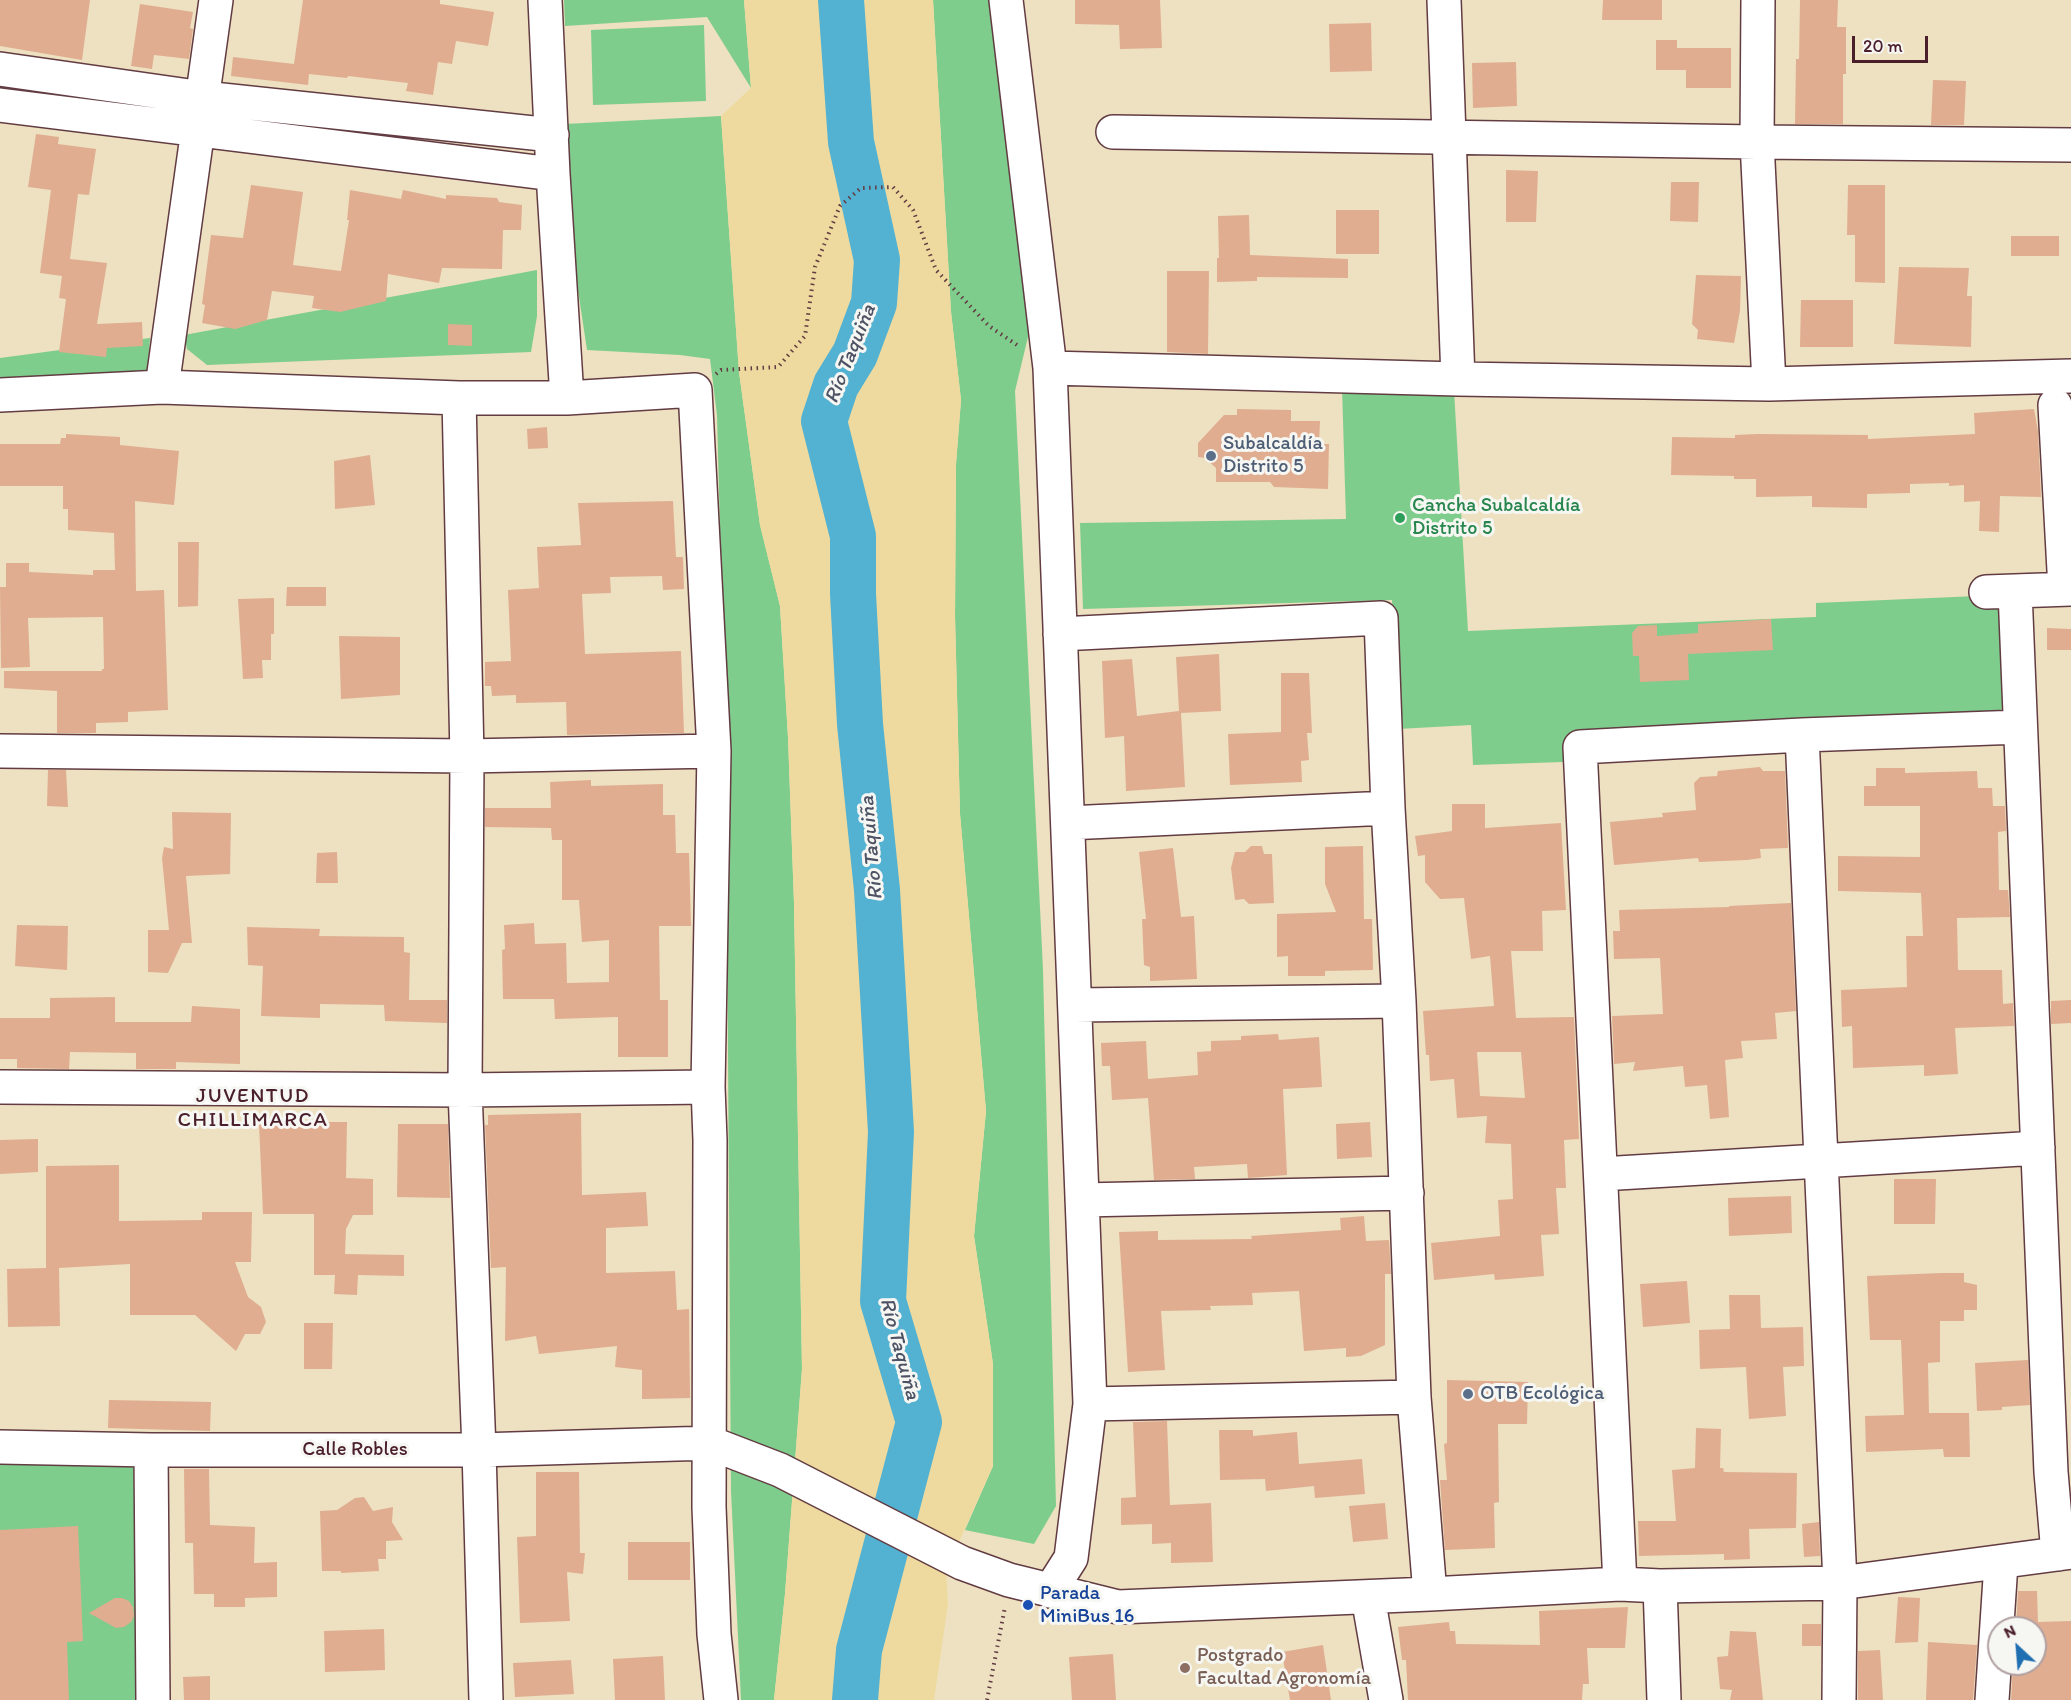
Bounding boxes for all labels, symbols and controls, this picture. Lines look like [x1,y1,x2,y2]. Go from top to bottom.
scale bar [1855,24,1932,62]
text: 20 m [1863,35,1903,57]
water label: Río Taquiña [820,301,882,407]
place label: Subalcaldía Distrito 5 [1223,432,1323,479]
marker: Subalcaldía Distrito 5 [1204,449,1218,463]
place label: Cancha Subalcaldía Distrito 5 [1412,494,1581,541]
marker: Cancha Subalcaldía Distrito 5 [1393,511,1407,525]
water label: Río Taquiña [855,795,889,901]
district label: JUVENTUD CHILLIMARCA [178,1084,328,1134]
water label: Río Taquiña [873,1295,925,1403]
place label: OTB Ecológica [1480,1382,1604,1406]
marker: OTB Ecológica [1461,1387,1475,1401]
street label: Calle Robles [302,1438,408,1462]
place label: Parada MiniBus 16 [1040,1582,1134,1629]
marker: Parada MiniBus 16 [1021,1598,1035,1612]
north arrow [1987,1616,2047,1676]
text: N [2001,1620,2019,1642]
place label: Postgrado Facultad Agronomía [1197,1644,1371,1691]
marker: Postgrado Facultad Agronomía [1178,1661,1192,1675]

